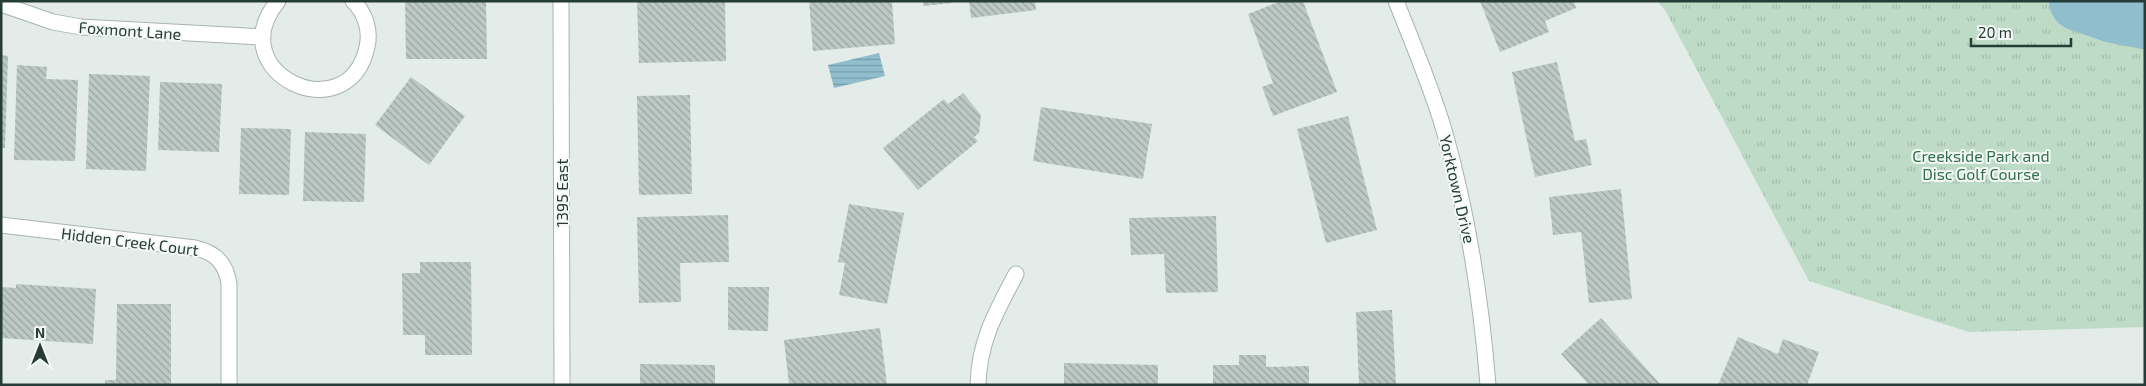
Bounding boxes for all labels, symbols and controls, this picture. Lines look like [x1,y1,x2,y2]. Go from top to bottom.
scale bar [1971,15,2071,47]
street label: Foxmont Lane [78,17,182,43]
text: 20 m [1978,23,2012,41]
street label: Yorktown Drive [1436,133,1480,245]
park label: Creekside Park and Disc Golf Course [1912,146,2050,183]
street label: 1395 East [552,159,571,227]
street label: Hidden Creek Court [60,223,200,259]
north arrow [15,321,65,371]
text: N [35,324,45,341]

